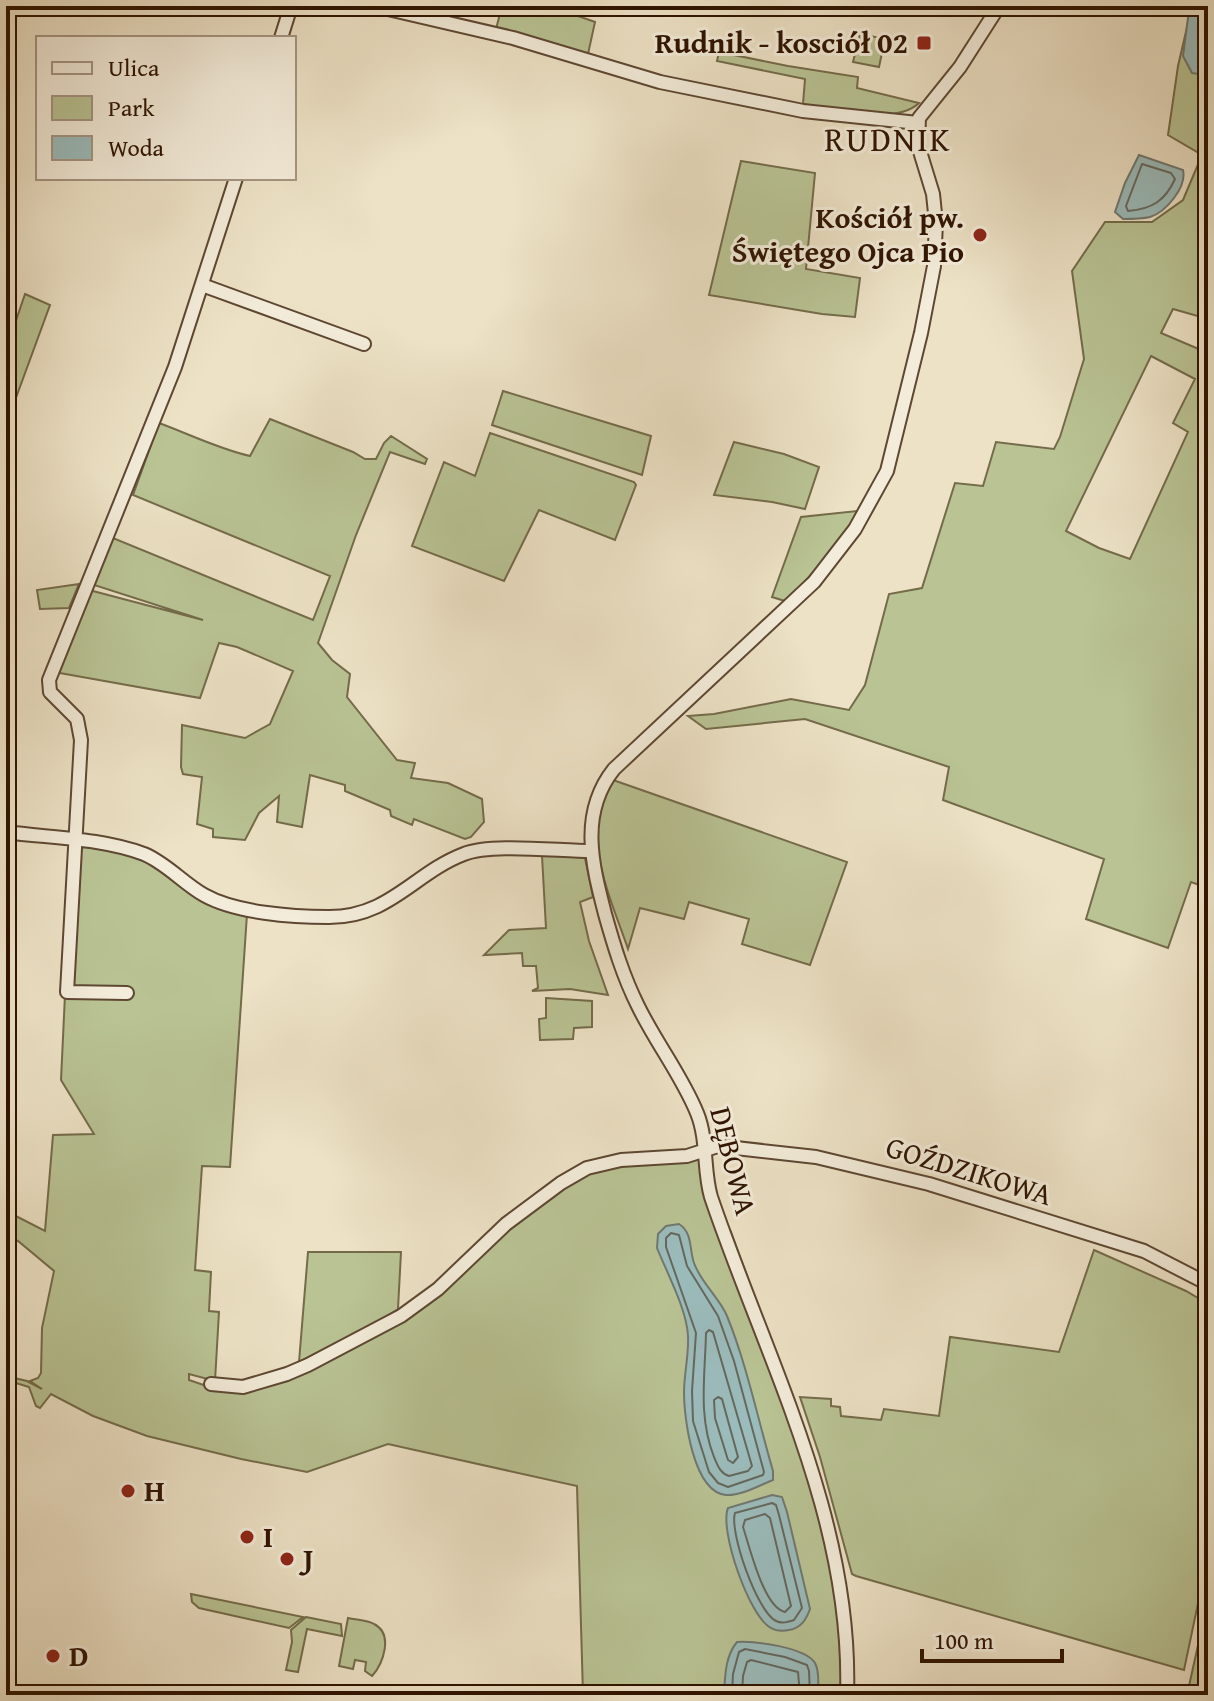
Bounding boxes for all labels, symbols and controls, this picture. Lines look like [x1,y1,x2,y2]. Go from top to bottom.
place label: Rudnik - kosciół 02 [655,20,908,64]
marker: Rudnik - kosciół 02 [915,34,933,52]
legend [36,36,296,180]
text: Ulica [108,50,160,85]
text: Park [108,90,155,125]
district label: RUDNIK [824,114,952,163]
text: Woda [108,130,165,165]
place label: Kościół pw. Świętego Ojca Pio [732,195,964,273]
marker: Kościół pw. Świętego Ojca Pio [971,226,989,244]
street label: DĘBOWA [699,1102,769,1219]
street label: GOŹDZIKOWA [881,1124,1058,1216]
place label: H [144,1468,165,1512]
marker: H [119,1482,137,1500]
place label: I [263,1514,273,1558]
marker: I [238,1528,256,1546]
place label: J [298,1536,313,1580]
marker: J [278,1550,296,1568]
scale bar [922,1613,1062,1663]
text: 100 m [934,1623,994,1658]
place label: D [69,1633,89,1677]
marker: D [44,1647,62,1665]

